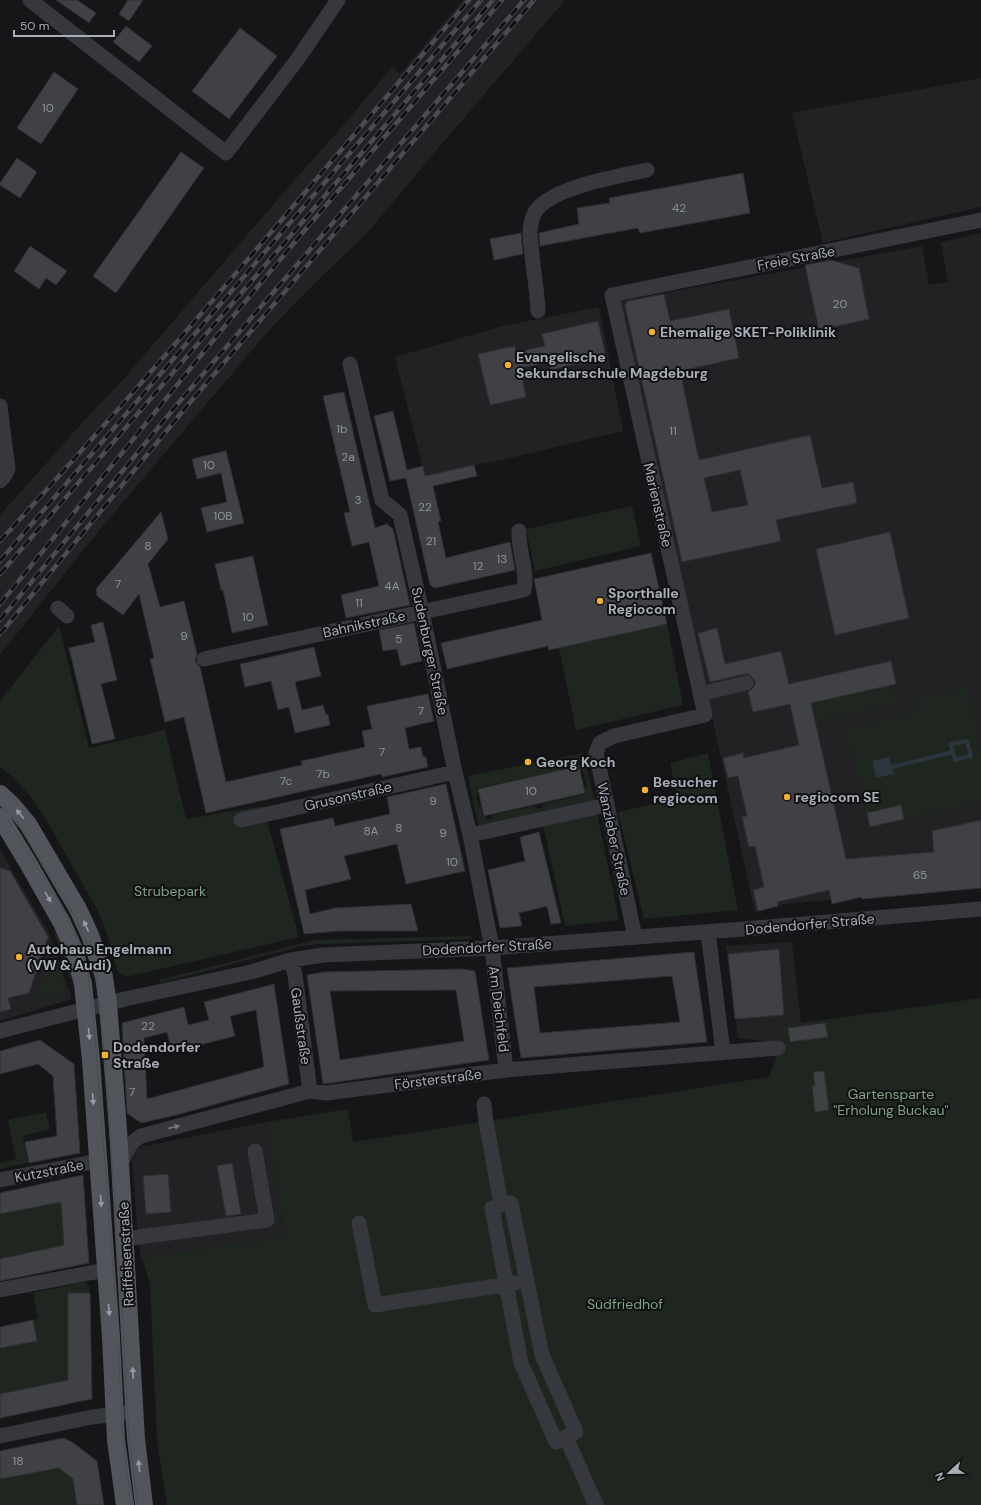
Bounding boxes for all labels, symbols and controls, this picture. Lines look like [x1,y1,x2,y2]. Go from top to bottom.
scale bar [14,12,114,38]
text: 50 m [20,18,49,34]
house number: 10 [42,100,54,116]
house number: 42 [672,200,686,216]
street label: Freie Straße [756,242,836,274]
house number: 20 [832,296,848,312]
place label: Ehemalige SKET-Poliklinik [660,323,836,341]
marker: Ehemalige SKET-Poliklinik [647,327,657,337]
place label: Evangelische Sekundarschule Magdeburg [516,348,708,382]
marker: Evangelische Sekundarschule Magdeburg [503,360,513,370]
house number: 1b [336,421,348,437]
house number: 11 [669,423,677,439]
house number: 2a [341,449,355,465]
house number: 10 [203,457,215,473]
street label: Marienstraße [640,461,676,549]
house number: 3 [354,492,362,508]
house number: 22 [418,499,432,515]
house number: 10B [213,508,233,524]
house number: 21 [426,533,436,549]
house number: 8 [144,538,152,554]
house number: 13 [497,551,507,567]
house number: 12 [473,558,483,574]
house number: 7 [115,576,121,592]
house number: 4A [384,578,400,594]
place label: Sporthalle Regiocom [608,584,679,618]
street label: Sudenburger Straße [408,585,452,717]
house number: 11 [355,595,363,611]
marker: Sporthalle Regiocom [595,596,605,606]
street label: Bahnikstraße [321,606,407,642]
house number: 10 [242,609,254,625]
house number: 9 [180,628,188,644]
house number: 5 [395,631,403,647]
house number: 7 [418,703,424,719]
house number: 7 [379,744,385,760]
place label: Georg Koch [536,753,615,771]
marker: Georg Koch [523,757,533,767]
house number: 7b [316,766,330,782]
house number: 7c [280,773,292,789]
place label: Besucher regiocom [653,773,718,807]
street label: Grusonstraße [303,777,394,815]
street label: Wanzleber Straße [593,781,635,897]
house number: 10 [525,783,537,799]
marker: Besucher regiocom [640,785,650,795]
place label: regiocom SE [795,788,880,806]
marker: regiocom SE [782,792,792,802]
house number: 9 [429,793,437,809]
one-way arrow [15,809,24,820]
house number: 8 [395,820,403,836]
house number: 8A [364,823,378,839]
house number: 9 [439,825,447,841]
house number: 10 [446,854,458,870]
house number: 65 [913,867,927,883]
park label: Strubepark [134,882,206,900]
one-way arrow [44,891,51,903]
street label: Dodendorfer Straße [745,909,875,939]
one-way arrow [82,920,89,932]
street label: Dodendorfer Straße [422,935,552,959]
place label: Autohaus Engelmann (VW & Audi) [27,940,172,974]
marker: Autohaus Engelmann (VW & Audi) [14,952,24,962]
street label: Am Deichfeld [485,965,513,1053]
street label: Gaußstraße [287,986,315,1066]
house number: 22 [141,1018,155,1034]
one-way arrow [85,1028,92,1040]
place label: Dodendorfer Straße [113,1038,200,1072]
marker: Dodendorfer Straße [100,1050,110,1060]
street label: Försterstraße [393,1065,483,1093]
house number: 7 [129,1084,135,1100]
park label: Gartensparte "Erholung Buckau" [833,1085,949,1119]
one-way arrow [90,1093,97,1105]
one-way arrow [168,1124,180,1130]
street label: Kutzstraße [13,1155,85,1187]
one-way arrow [97,1195,104,1207]
street label: Raiffeisenstraße [114,1201,138,1307]
park label: Südfriedhof [587,1295,663,1313]
one-way arrow [106,1304,113,1316]
one-way arrow [129,1367,136,1379]
house number: 18 [12,1453,24,1469]
north arrow [929,1453,969,1493]
one-way arrow [135,1460,142,1472]
text: N [932,1470,948,1483]

